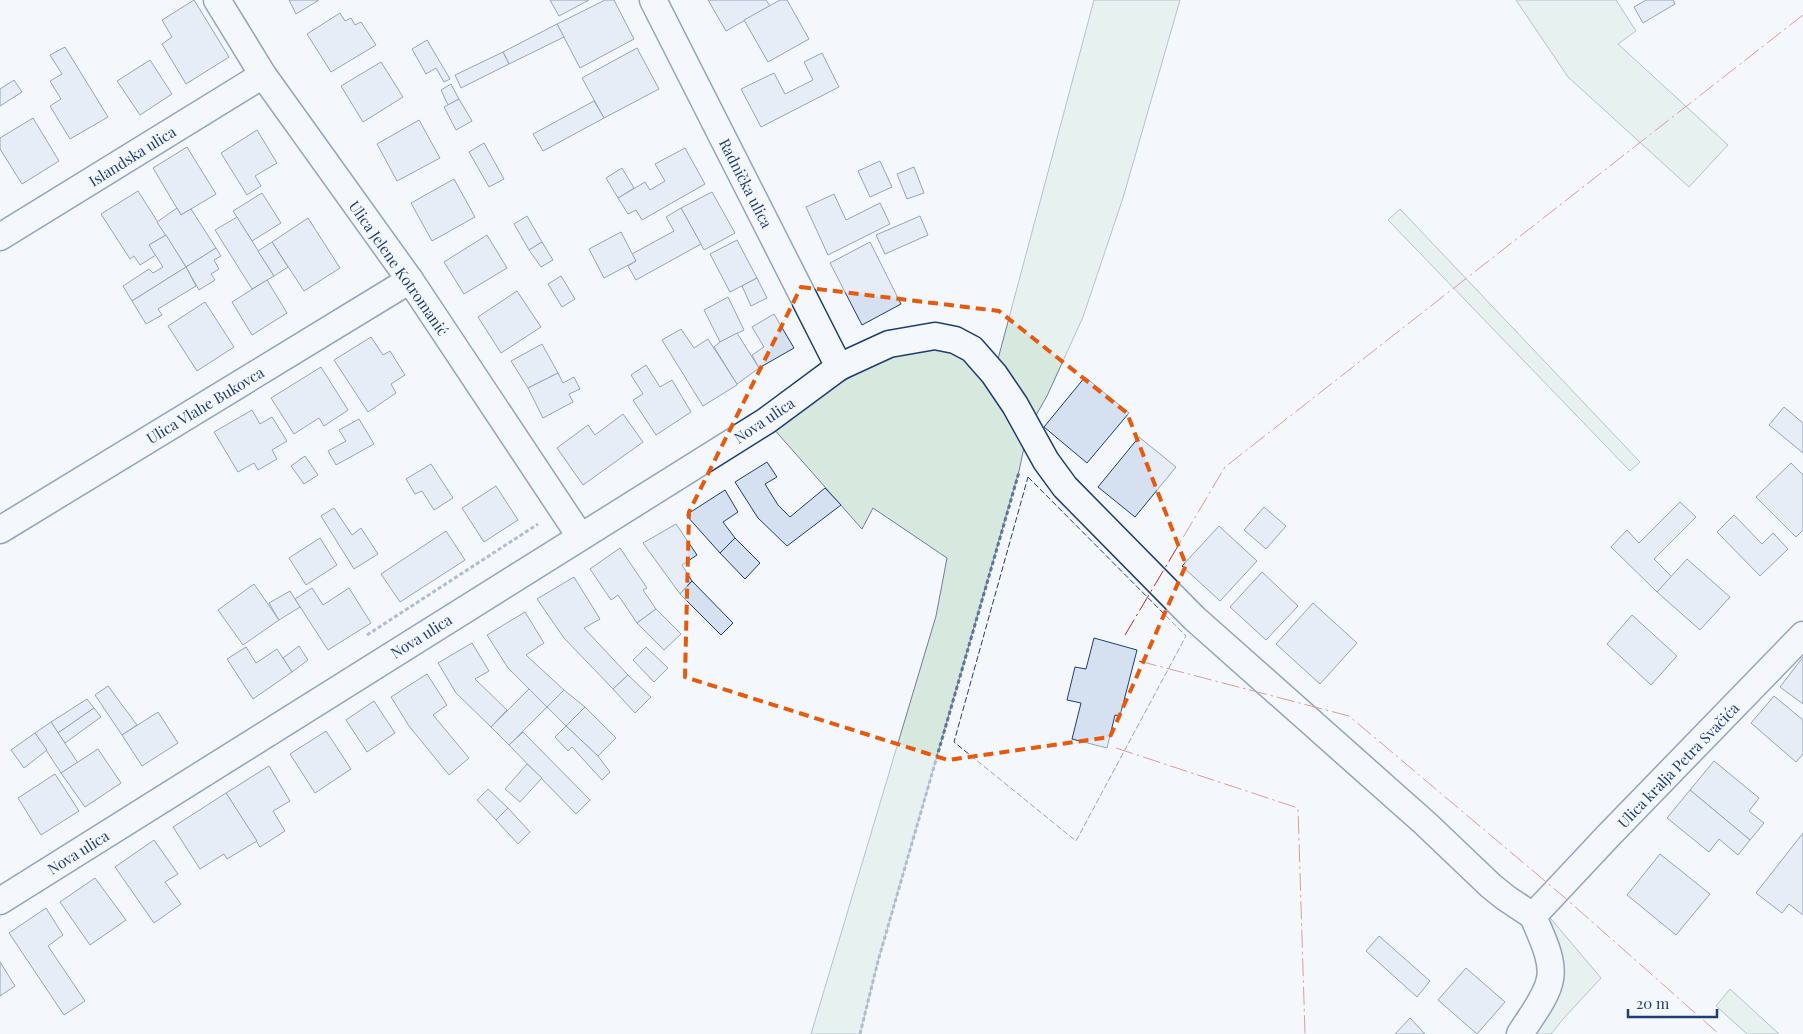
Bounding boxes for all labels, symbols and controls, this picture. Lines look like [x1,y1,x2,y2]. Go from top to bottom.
street label: Islandska ulica [85,121,180,191]
street label: Radnička ulica [715,135,777,232]
street label: Ulica Jelene Kotromanić [345,196,453,340]
street label: Ulica Vlahe Bukovca [143,362,268,448]
street label: Nova ulica [730,392,799,448]
street label: Nova ulica [386,609,456,663]
street label: Ulica kralja Petra Svačića [1613,698,1743,832]
street label: Nova ulica [43,825,113,879]
scale bar [1628,986,1717,1018]
text: 20 m [1636,993,1670,1013]

